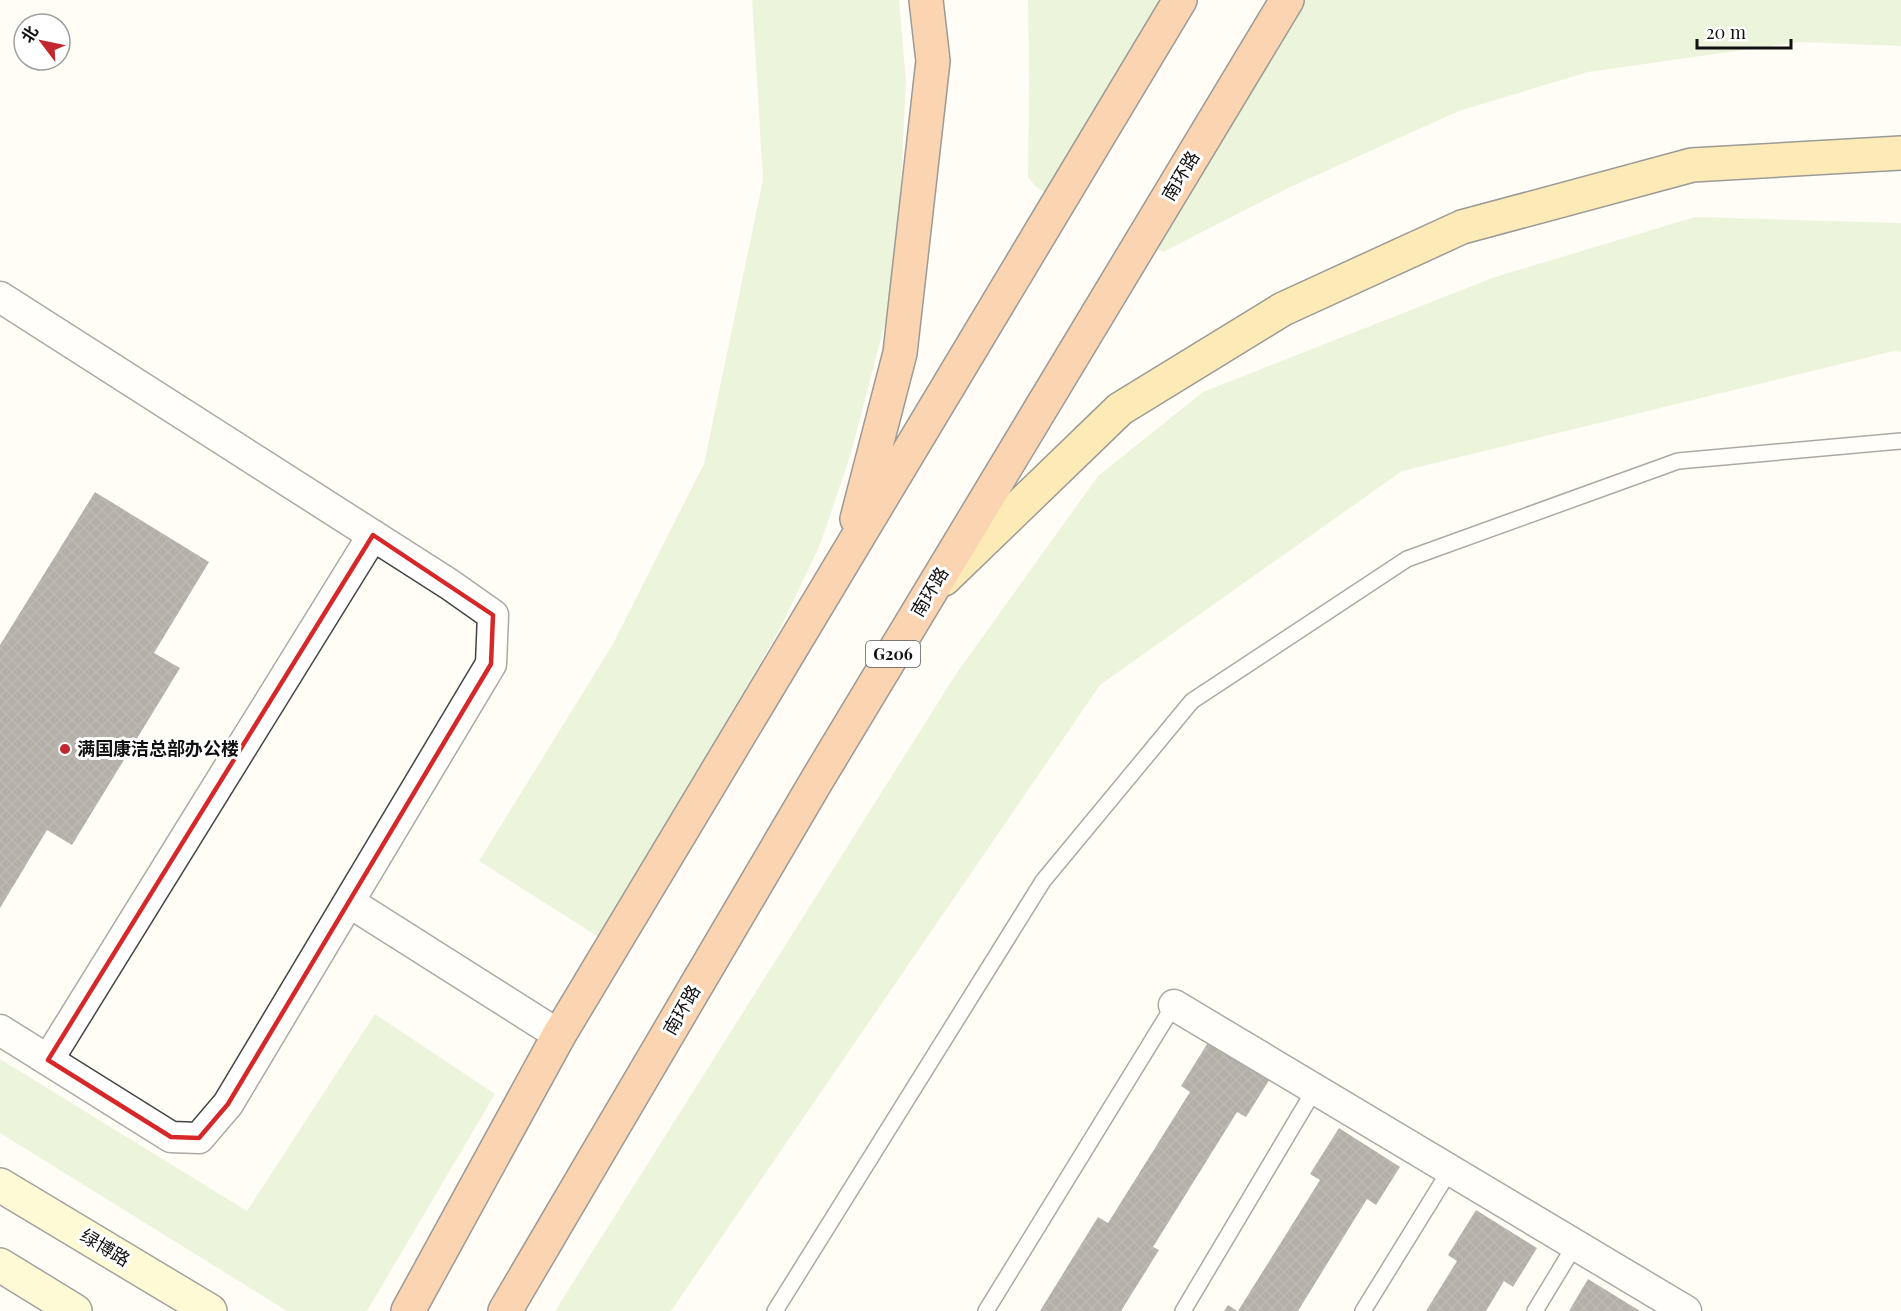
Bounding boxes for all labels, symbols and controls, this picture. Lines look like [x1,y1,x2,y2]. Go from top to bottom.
north arrow [12,12,72,72]
scale bar [1697,12,1792,50]
text: 20 m [1706,20,1746,44]
text: 北 [16,21,42,46]
street label: 南环路 [1156,146,1204,205]
street label: 南环路 [905,562,953,621]
road number: G206 [866,641,920,667]
place label: 满国康洁总部办公楼 [77,736,239,760]
marker: 满国康洁总部办公楼 [58,742,72,756]
street label: 南环路 [657,980,705,1039]
street label: 绿博路 [76,1223,135,1271]

